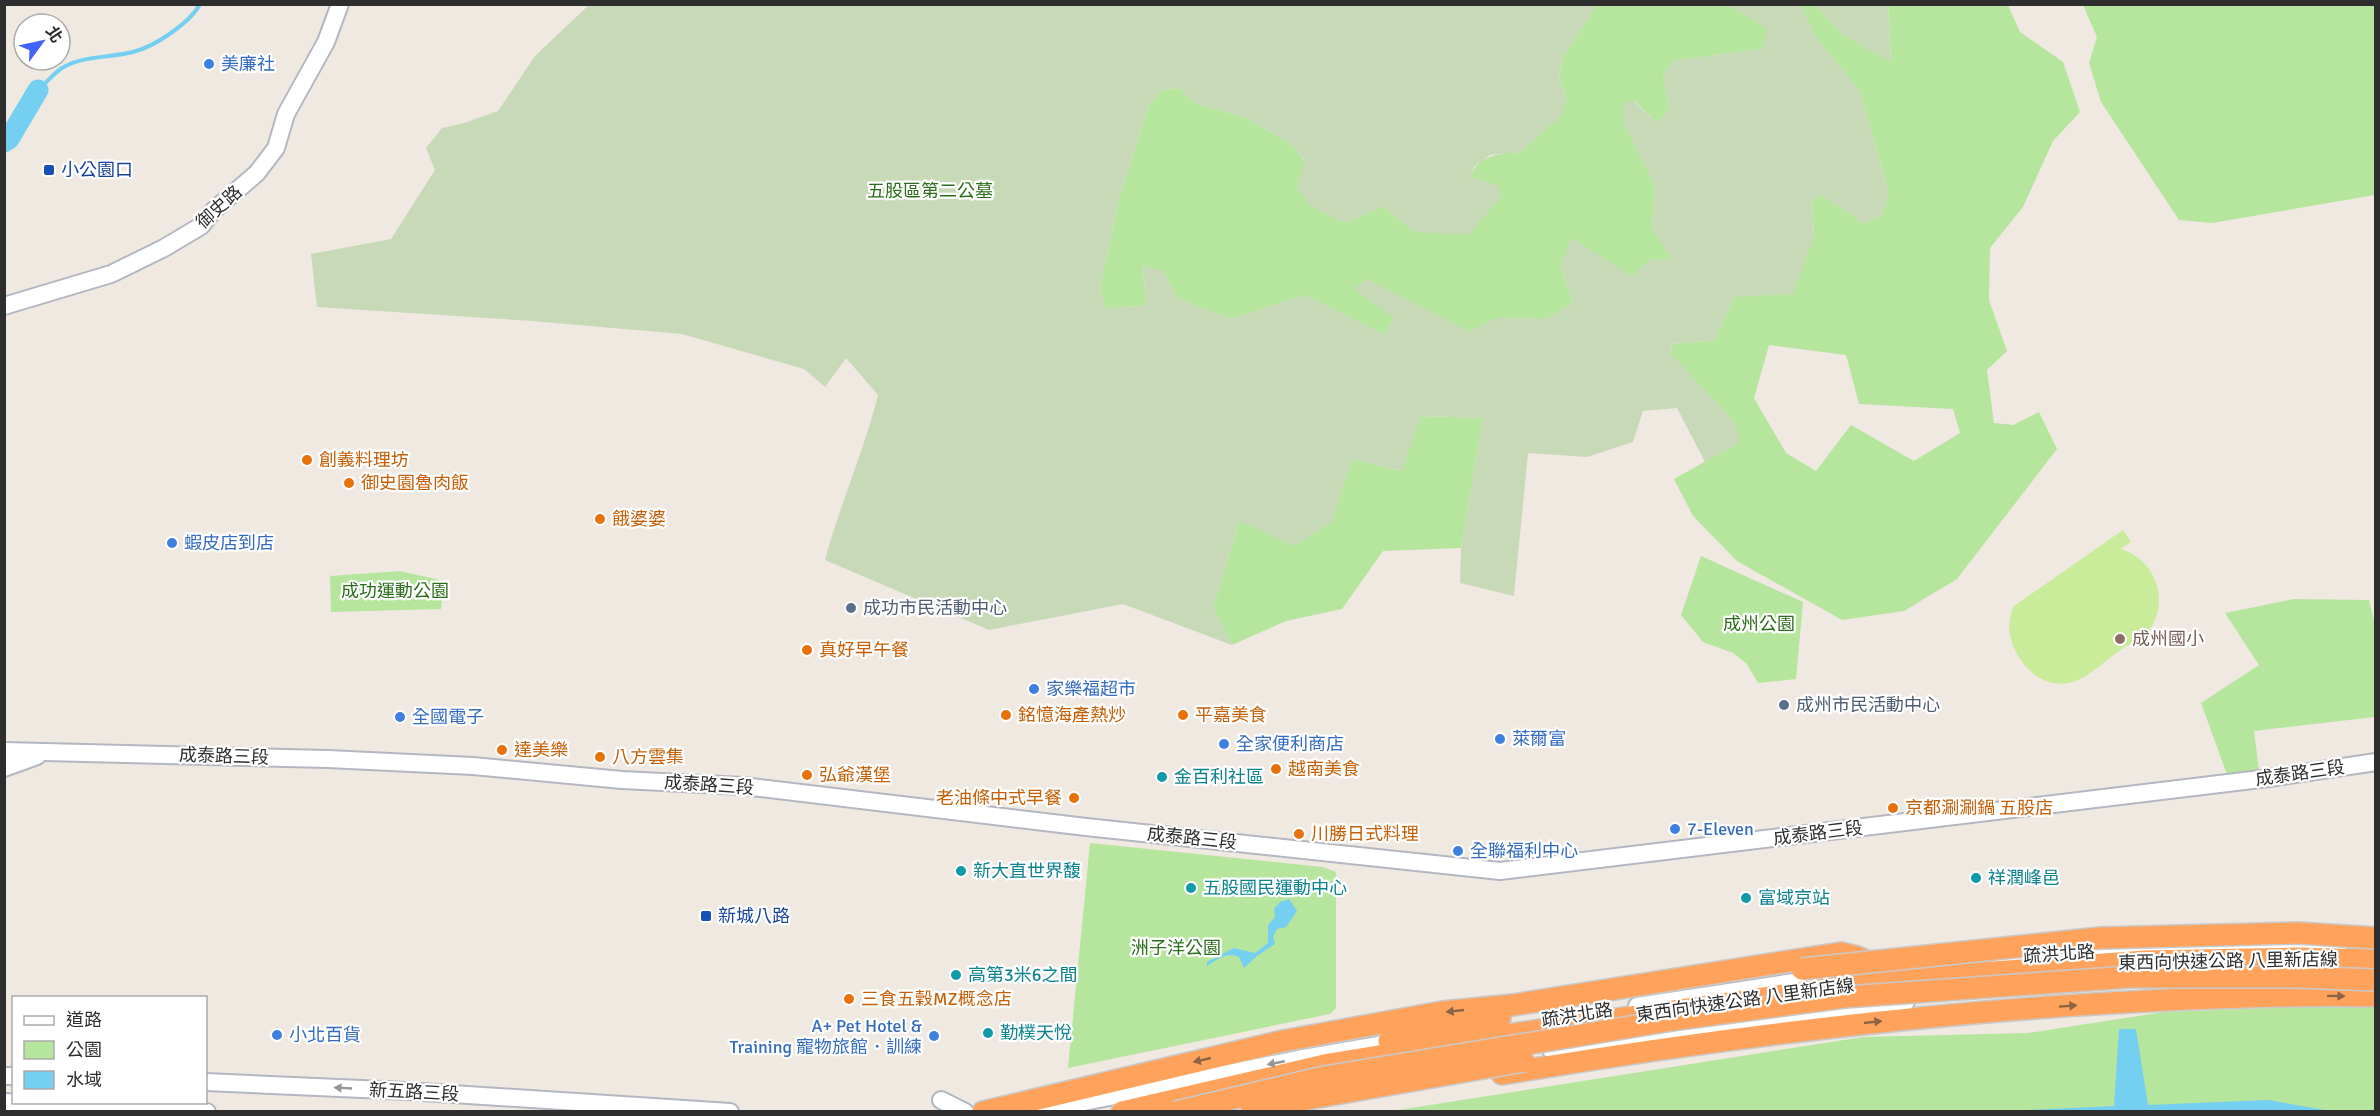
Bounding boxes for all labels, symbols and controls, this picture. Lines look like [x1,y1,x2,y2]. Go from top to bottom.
north arrow [12,12,72,72]
text: 北 [41,22,66,47]
place label: 美廉社 [221,53,275,75]
marker: 美廉社 [202,57,216,71]
place label: 小公園口 [61,159,133,181]
marker: 小公園口 [42,163,56,177]
park label: 五股區第二公墓 [867,180,993,202]
street label: 御史路 [192,181,246,233]
place label: 創義料理坊 [319,449,409,471]
marker: 創義料理坊 [300,453,314,467]
place label: 御史園魯肉飯 [361,472,469,494]
marker: 御史園魯肉飯 [342,476,356,490]
place label: 餓婆婆 [612,508,666,530]
marker: 餓婆婆 [593,512,607,526]
place label: 蝦皮店到店 [184,532,274,554]
marker: 蝦皮店到店 [165,536,179,550]
park label: 成功運動公園 [341,580,449,602]
place label: 成功市民活動中心 [863,597,1007,619]
marker: 成功市民活動中心 [844,601,858,615]
park label: 成州公園 [1723,613,1795,635]
place label: 成州國小 [2132,628,2204,650]
marker: 成州國小 [2113,632,2127,646]
place label: 真好早午餐 [819,639,909,661]
marker: 真好早午餐 [800,643,814,657]
place label: 家樂福超市 [1046,678,1136,700]
marker: 家樂福超市 [1027,682,1041,696]
place label: 成州市民活動中心 [1796,694,1940,716]
marker: 成州市民活動中心 [1777,698,1791,712]
place label: 銘憶海產熱炒 [1018,704,1126,726]
place label: 平嘉美食 [1195,704,1267,726]
place label: 全國電子 [412,706,484,728]
marker: 銘憶海產熱炒 [999,708,1013,722]
marker: 平嘉美食 [1176,708,1190,722]
marker: 全國電子 [393,710,407,724]
place label: 萊爾富 [1512,728,1566,750]
marker: 萊爾富 [1493,732,1507,746]
place label: 全家便利商店 [1236,733,1344,755]
marker: 全家便利商店 [1217,737,1231,751]
place label: 達美樂 [514,739,568,761]
street label: 成泰路三段 [179,743,269,769]
marker: 達美樂 [495,743,509,757]
place label: 八方雲集 [612,746,684,768]
marker: 八方雲集 [593,750,607,764]
street label: 成泰路三段 [2254,756,2346,790]
place label: 越南美食 [1288,758,1360,780]
marker: 越南美食 [1269,762,1283,776]
place label: 弘爺漢堡 [819,764,891,786]
place label: 金百利社區 [1174,766,1264,788]
marker: 弘爺漢堡 [800,768,814,782]
marker: 金百利社區 [1155,770,1169,784]
street label: 成泰路三段 [663,771,755,799]
place label: 老油條中式早餐 [936,787,1062,809]
marker: 老油條中式早餐 [1067,791,1081,805]
place label: 京都涮涮鍋 五股店 [1905,797,2053,819]
marker: 京都涮涮鍋 五股店 [1886,801,1900,815]
street label: 成泰路三段 [1772,817,1864,849]
place label: 7-Eleven [1687,818,1754,840]
street label: 成泰路三段 [1146,822,1238,854]
marker: 7-Eleven [1668,822,1682,836]
place label: 川勝日式料理 [1311,823,1419,845]
marker: 川勝日式料理 [1292,827,1306,841]
place label: 全聯福利中心 [1470,840,1578,862]
marker: 全聯福利中心 [1451,844,1465,858]
place label: 新大直世界馥 [973,860,1081,882]
marker: 新大直世界馥 [954,864,968,878]
place label: 祥潤峰邑 [1988,867,2060,889]
marker: 祥潤峰邑 [1969,871,1983,885]
place label: 五股國民運動中心 [1203,877,1347,899]
marker: 五股國民運動中心 [1184,881,1198,895]
place label: 富域京站 [1758,887,1830,909]
marker: 富域京站 [1739,891,1753,905]
place label: 新城八路 [718,905,790,927]
marker: 新城八路 [699,909,713,923]
park label: 洲子洋公園 [1131,937,1221,959]
street label: 疏洪北路 [2022,941,2096,967]
street label: 東西向快速公路 八里新店線 [2118,948,2338,974]
place label: 高第3米6之間 [968,964,1077,986]
marker: 高第3米6之間 [949,968,963,982]
street label: 東西向快速公路 八里新店線 [1635,974,1855,1026]
place label: 三食五穀MZ概念店 [861,988,1012,1010]
one-way arrow [2326,991,2345,1000]
marker: 三食五穀MZ概念店 [842,992,856,1006]
legend [12,996,207,1104]
street label: 疏洪北路 [1540,999,1614,1031]
one-way arrow [2058,1001,2077,1011]
one-way arrow [1446,1006,1465,1016]
text: 道路 [66,1009,102,1031]
place label: A+ Pet Hotel & Training 寵物旅館．訓練 [730,1015,922,1058]
one-way arrow [1864,1017,1883,1027]
place label: 勤樸天悅 [1000,1022,1072,1044]
place label: 小北百貨 [289,1024,361,1046]
marker: 勤樸天悅 [981,1026,995,1040]
marker: 小北百貨 [270,1028,284,1042]
marker: A+ Pet Hotel & Training 寵物旅館．訓練 [927,1029,941,1043]
text: 公園 [66,1039,102,1061]
one-way arrow [1193,1056,1211,1066]
one-way arrow [1266,1059,1285,1068]
text: 水域 [66,1069,102,1091]
street label: 新五路三段 [368,1079,460,1105]
one-way arrow [333,1083,352,1092]

